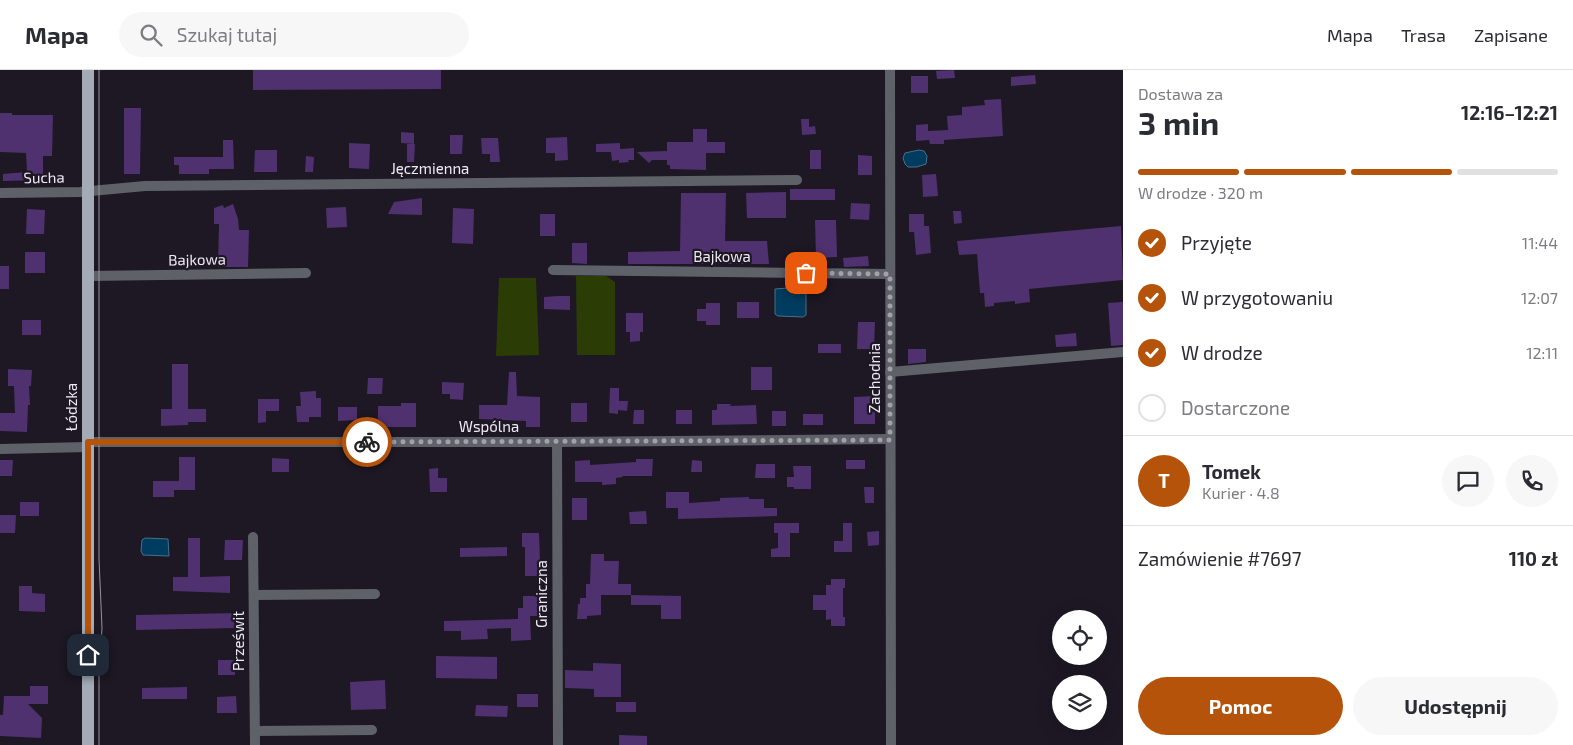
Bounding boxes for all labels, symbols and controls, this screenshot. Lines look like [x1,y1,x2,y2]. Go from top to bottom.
search box [119,12,469,57]
text: Mapa [25,20,89,49]
icon: search [137,21,165,49]
text: Szukaj tutaj [177,23,277,46]
text: Mapa [1327,24,1373,46]
text: Trasa [1401,24,1446,46]
text: Zapisane [1474,24,1548,46]
text: Dostawa za [1138,84,1223,103]
text: 12:16–12:21 [1461,101,1558,124]
text: 3 min [1138,103,1219,141]
street label: Jęczmienna [391,159,469,177]
street label: Sucha [23,168,65,186]
text: W drodze · 320 m [1138,183,1263,202]
icon: check [1138,229,1166,257]
text: Przyjęte [1181,231,1252,254]
text: 11:44 [1522,233,1558,252]
street label: Bajkowa [693,247,751,266]
street label: Bajkowa [168,249,226,270]
pin [785,252,827,294]
icon: bag [792,259,820,287]
icon: check [1138,284,1166,312]
text: W przygotowaniu [1181,286,1333,309]
text: 12:07 [1521,288,1558,307]
icon: check [1138,339,1166,367]
text: W drodze [1181,341,1263,364]
street label: Zachodnia [865,343,883,413]
text: 12:11 [1526,343,1558,362]
street label: Łódzka [62,383,80,431]
text: Dostarczone [1181,396,1290,419]
courier [342,417,392,467]
street label: Wspólna [459,417,519,435]
icon: bike [353,428,381,456]
button: chat [1442,455,1494,507]
button: phone [1506,455,1558,507]
text: Tomek [1202,460,1261,483]
text: T [1158,469,1170,492]
text: Kurier · 4.8 [1202,483,1280,502]
text: Zamówienie #7697 [1138,547,1302,570]
text: 110 zł [1509,547,1558,570]
street label: Graniczna [532,560,550,628]
map controls [1052,610,1107,730]
button: locate [1052,610,1107,665]
street label: Prześwit [229,611,247,671]
pin [67,634,109,676]
icon: home [74,641,102,669]
button: layers [1052,675,1107,730]
button: Pomoc [1138,677,1343,735]
button: Udostępnij [1353,677,1558,735]

